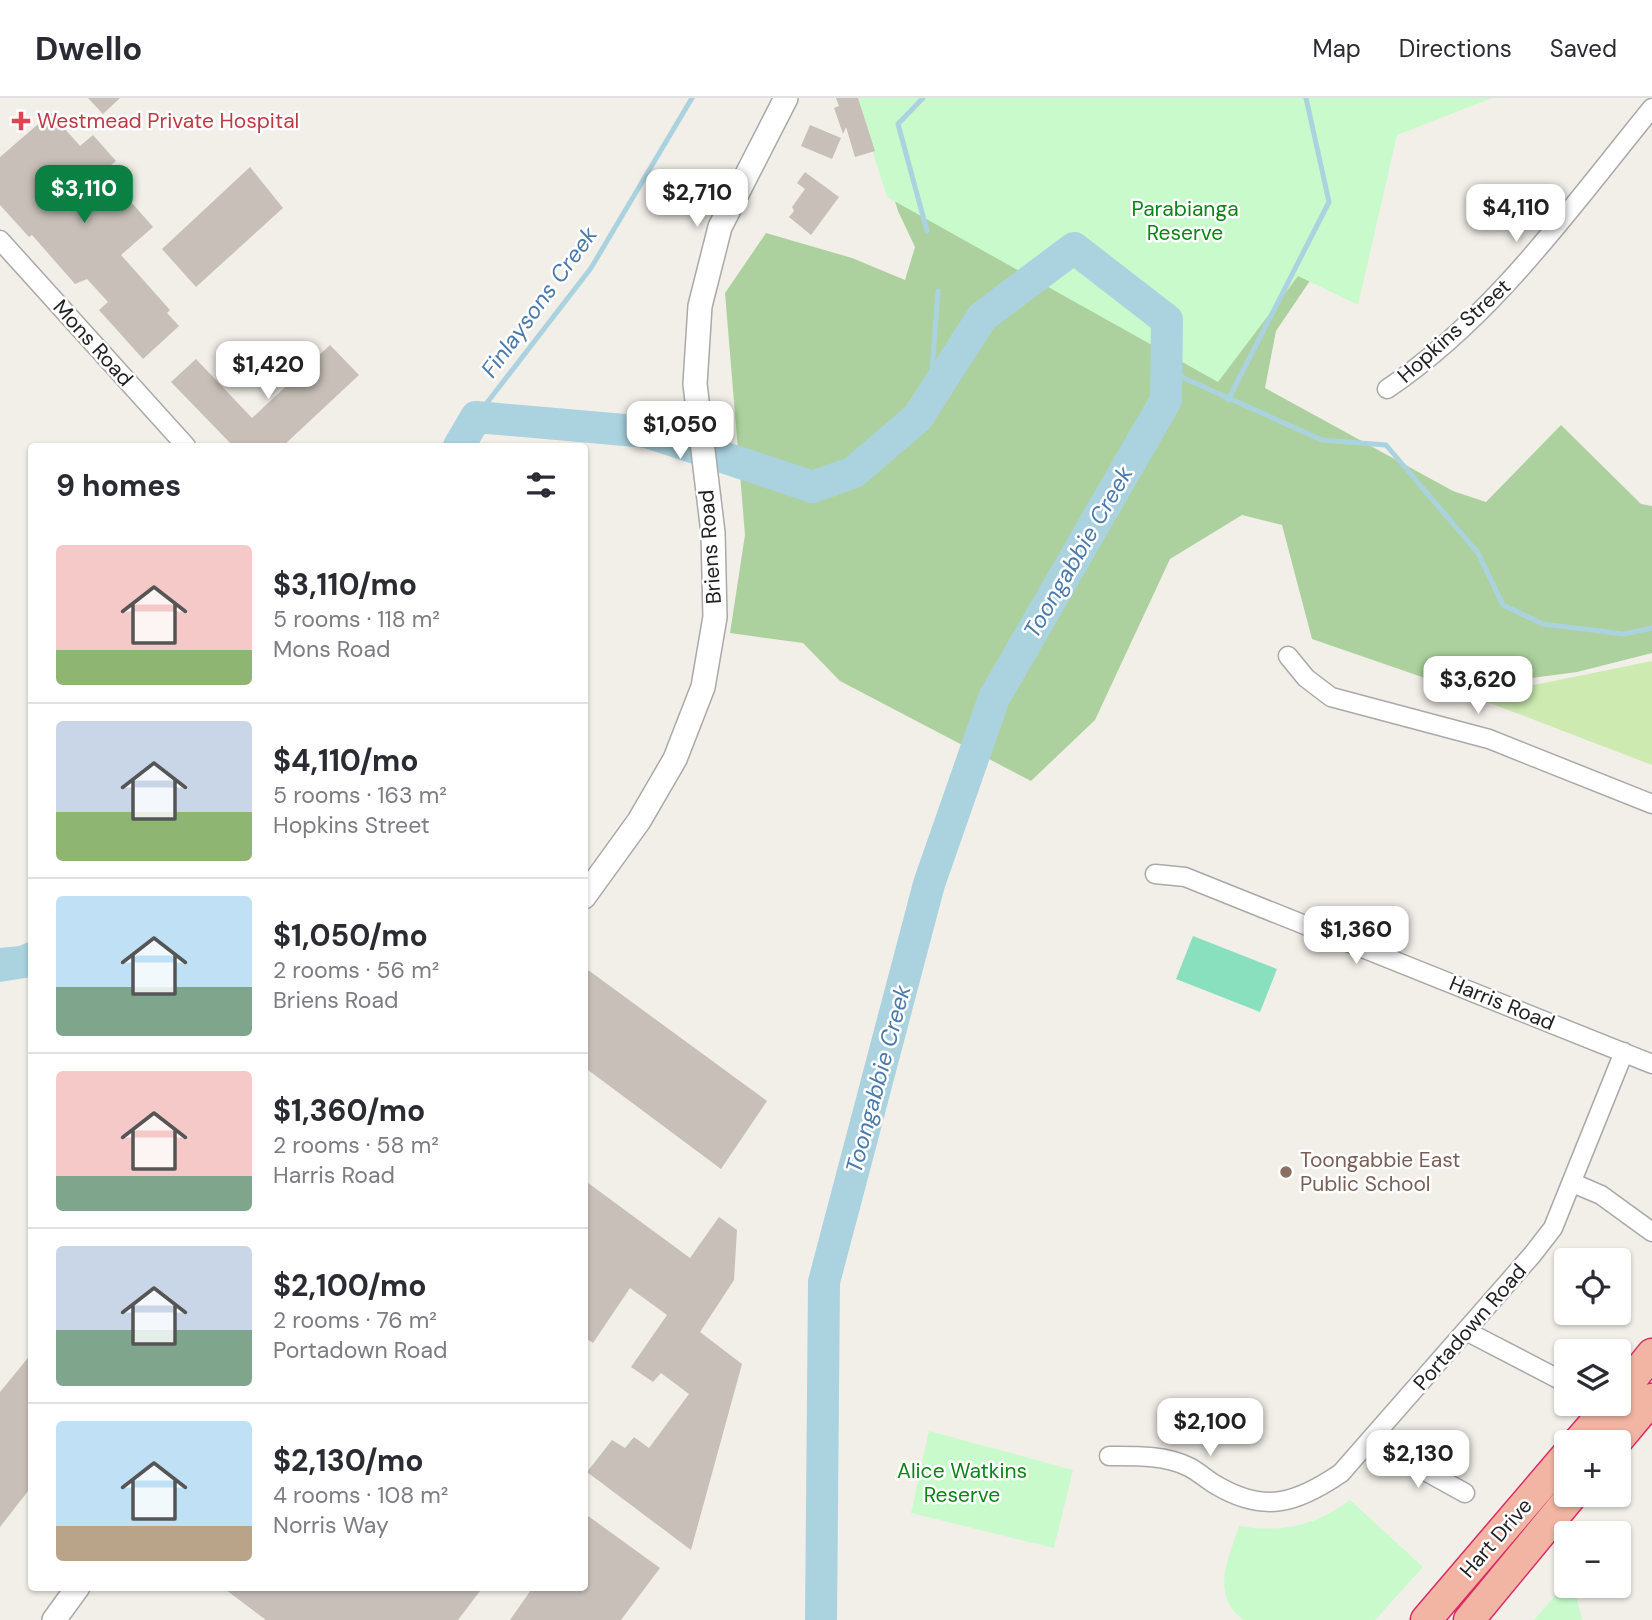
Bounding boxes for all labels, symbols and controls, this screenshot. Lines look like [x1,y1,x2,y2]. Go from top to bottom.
text: Dwello [35,27,142,70]
text: Map [1313,33,1361,64]
text: Directions [1399,33,1512,64]
text: Saved [1550,33,1617,64]
place label: Westmead Private Hospital [37,107,299,135]
marker: Westmead Private Hospital [11,111,31,131]
pin: $3,110 [27,166,141,225]
pin: $2,710 [640,170,754,229]
text: $3,110 [51,173,117,203]
text: $2,710 [662,177,732,207]
pin: $4,110 [1459,184,1573,244]
text: $4,110 [1482,192,1550,222]
park label: Parabianga Reserve [1131,195,1239,247]
water label: Finlaysons Creek [474,220,604,383]
street label: Hopkins Street [1391,273,1517,389]
street label: Mons Road [47,294,139,392]
pin: $1,420 [211,342,325,401]
text: $1,420 [232,349,304,379]
pin: $1,050 [623,402,737,461]
text: $1,050 [643,409,717,439]
water label: Toongabbie Creek [1017,460,1140,643]
text: 9 homes [56,466,181,505]
icon: filters [522,466,560,504]
street label: Briens Road [692,489,728,605]
text: $3,110/mo [273,565,417,604]
icon: home [112,573,196,657]
text: 5 rooms · 118 m² [273,604,440,634]
text: Mons Road [273,634,390,664]
pin: $3,620 [1421,656,1535,716]
text: $3,620 [1439,664,1517,694]
text: $4,110/mo [273,741,419,780]
icon: home [112,749,196,833]
text: 5 rooms · 163 m² [273,780,447,810]
text: Hopkins Street [273,810,430,840]
pin: $1,360 [1299,906,1413,966]
text: $1,360 [1320,914,1392,944]
text: $1,050/mo [273,916,428,955]
icon: home [112,924,196,1008]
text: 2 rooms · 56 m² [273,955,439,985]
street label: Harris Road [1445,969,1559,1037]
water label: Toongabbie Creek [838,981,918,1176]
text: Briens Road [273,985,398,1015]
text: $1,360/mo [273,1091,425,1130]
icon: home [112,1099,196,1183]
text: 2 rooms · 58 m² [273,1130,439,1160]
place label: Toongabbie East Public School [1300,1146,1460,1198]
text: Harris Road [273,1160,395,1190]
marker: Toongabbie East Public School [1278,1164,1294,1180]
map controls [1554,1248,1631,1598]
button: locate [1554,1248,1631,1325]
street label: Portadown Road [1407,1258,1533,1396]
text: $2,100/mo [273,1266,427,1305]
icon: home [112,1274,196,1358]
text: 2 rooms · 76 m² [273,1305,437,1335]
text: Portadown Road [273,1335,447,1365]
button: layers [1554,1339,1631,1416]
pin: $2,100 [1153,1398,1267,1458]
text: $2,100 [1173,1406,1247,1436]
pin: $2,130 [1361,1430,1475,1490]
button: + [1554,1430,1631,1507]
text: $2,130 [1382,1438,1454,1468]
text: $2,130/mo [273,1441,424,1480]
icon: home [112,1449,196,1533]
park label: Alice Watkins Reserve [897,1457,1027,1509]
text: 4 rooms · 108 m² [273,1480,448,1510]
street label: Hart Drive [1454,1492,1538,1584]
text: Norris Way [273,1510,389,1540]
button: − [1554,1521,1631,1598]

